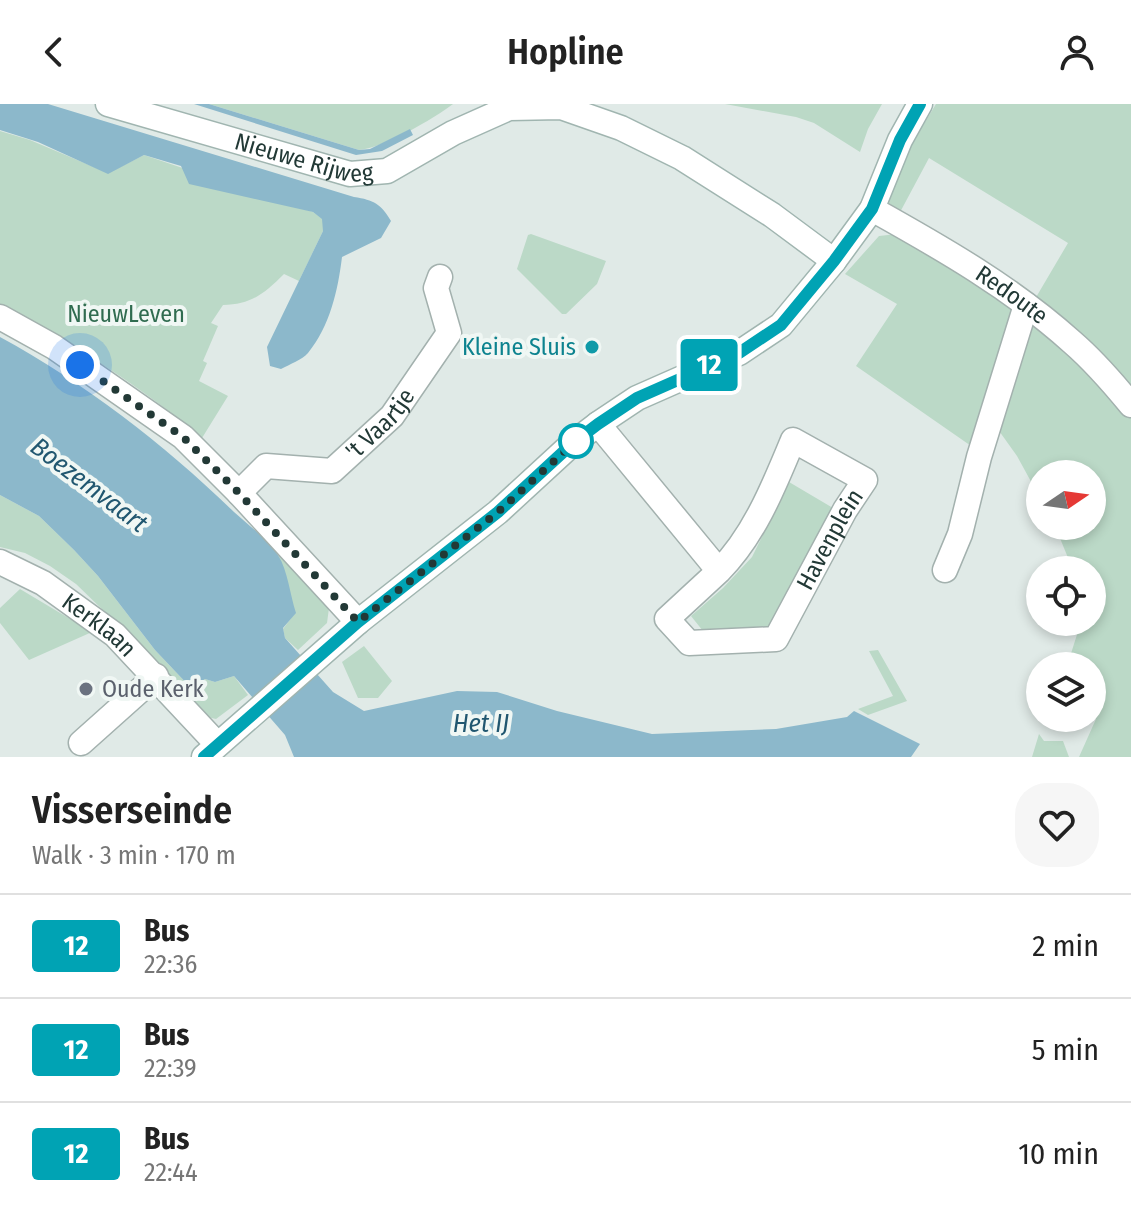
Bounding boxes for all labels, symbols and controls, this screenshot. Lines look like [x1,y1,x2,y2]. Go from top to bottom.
icon: back [32,30,76,74]
text: Hopline [507,30,624,74]
icon: person [1055,30,1099,74]
street label: Nieuwe Rijweg [232,127,375,188]
street label: Redoute [970,260,1053,330]
park label: NieuwLeven [67,300,185,328]
place label: Kleine Sluis [462,333,576,361]
marker: Kleine Sluis [583,338,601,356]
line badge: 12 [673,339,745,391]
your location [60,345,100,385]
text: 12 [697,348,721,381]
street label: 't Vaartje [340,383,420,465]
unlabelled marker [559,424,593,458]
water label: Boezemvaart [25,431,154,539]
north arrow [1026,460,1106,540]
map controls [1026,460,1106,732]
street label: Havenplein [791,484,869,595]
button: locate [1026,556,1106,636]
street label: Kerklaan [57,588,142,662]
button: layers [1026,652,1106,732]
place label: Oude Kerk [102,675,205,703]
marker: Oude Kerk [77,680,95,698]
water label: Het IJ [453,708,509,739]
button: heart [1015,783,1099,867]
text: Visserseinde [32,787,232,833]
text: Walk · 3 min · 170 m [32,840,236,871]
text: Bus [144,913,189,949]
text: 2 min [1032,928,1099,964]
text: 12 [64,929,88,962]
text: 22:36 [144,949,197,980]
text: Bus [144,1017,189,1053]
text: 5 min [1032,1032,1099,1068]
text: 12 [64,1033,88,1066]
text: 22:39 [144,1053,197,1084]
text: Bus [144,1121,189,1157]
text: 10 min [1018,1136,1099,1172]
text: 12 [64,1137,88,1170]
text: 22:44 [144,1157,197,1188]

